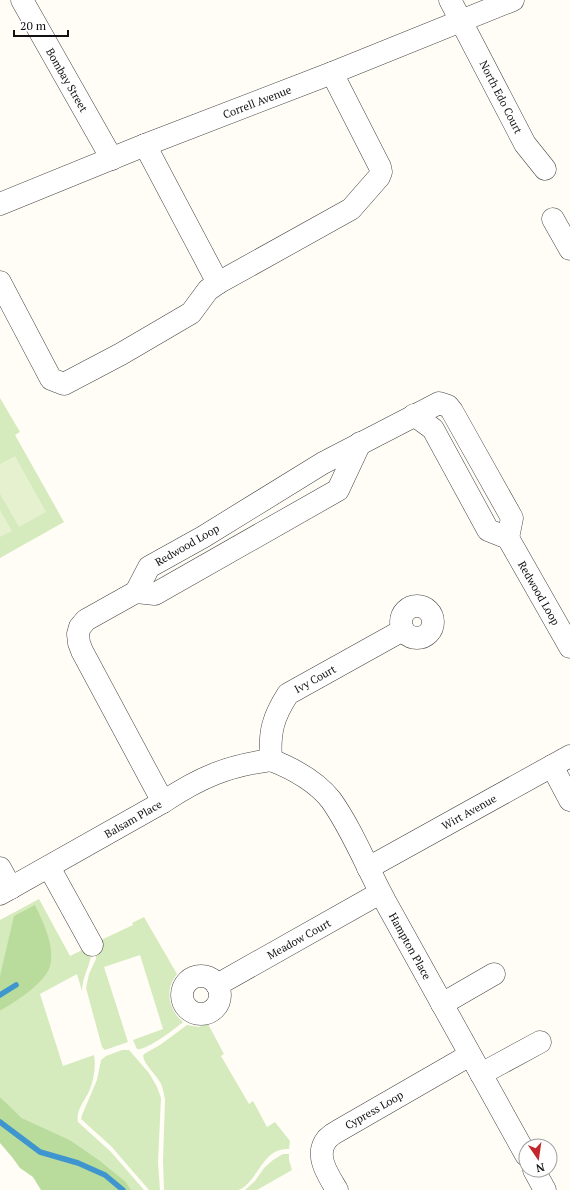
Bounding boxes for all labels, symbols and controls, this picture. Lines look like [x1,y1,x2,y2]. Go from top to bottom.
scale bar [14,12,68,38]
text: 20 m [20,18,47,33]
street label: Bombay Street [43,46,91,114]
street label: North Edo Court [477,58,525,136]
street label: Correll Avenue [221,82,294,121]
street label: Redwood Loop [152,521,222,569]
street label: Redwood Loop [515,558,563,628]
street label: Ivy Court [292,662,338,696]
street label: Wirt Avenue [439,791,499,833]
street label: Balsam Place [102,797,165,841]
street label: Hampton Place [386,910,434,982]
street label: Meadow Court [265,916,333,962]
street label: Cypress Loop [342,1088,406,1132]
north arrow [518,1138,558,1178]
text: N [534,1160,546,1176]

